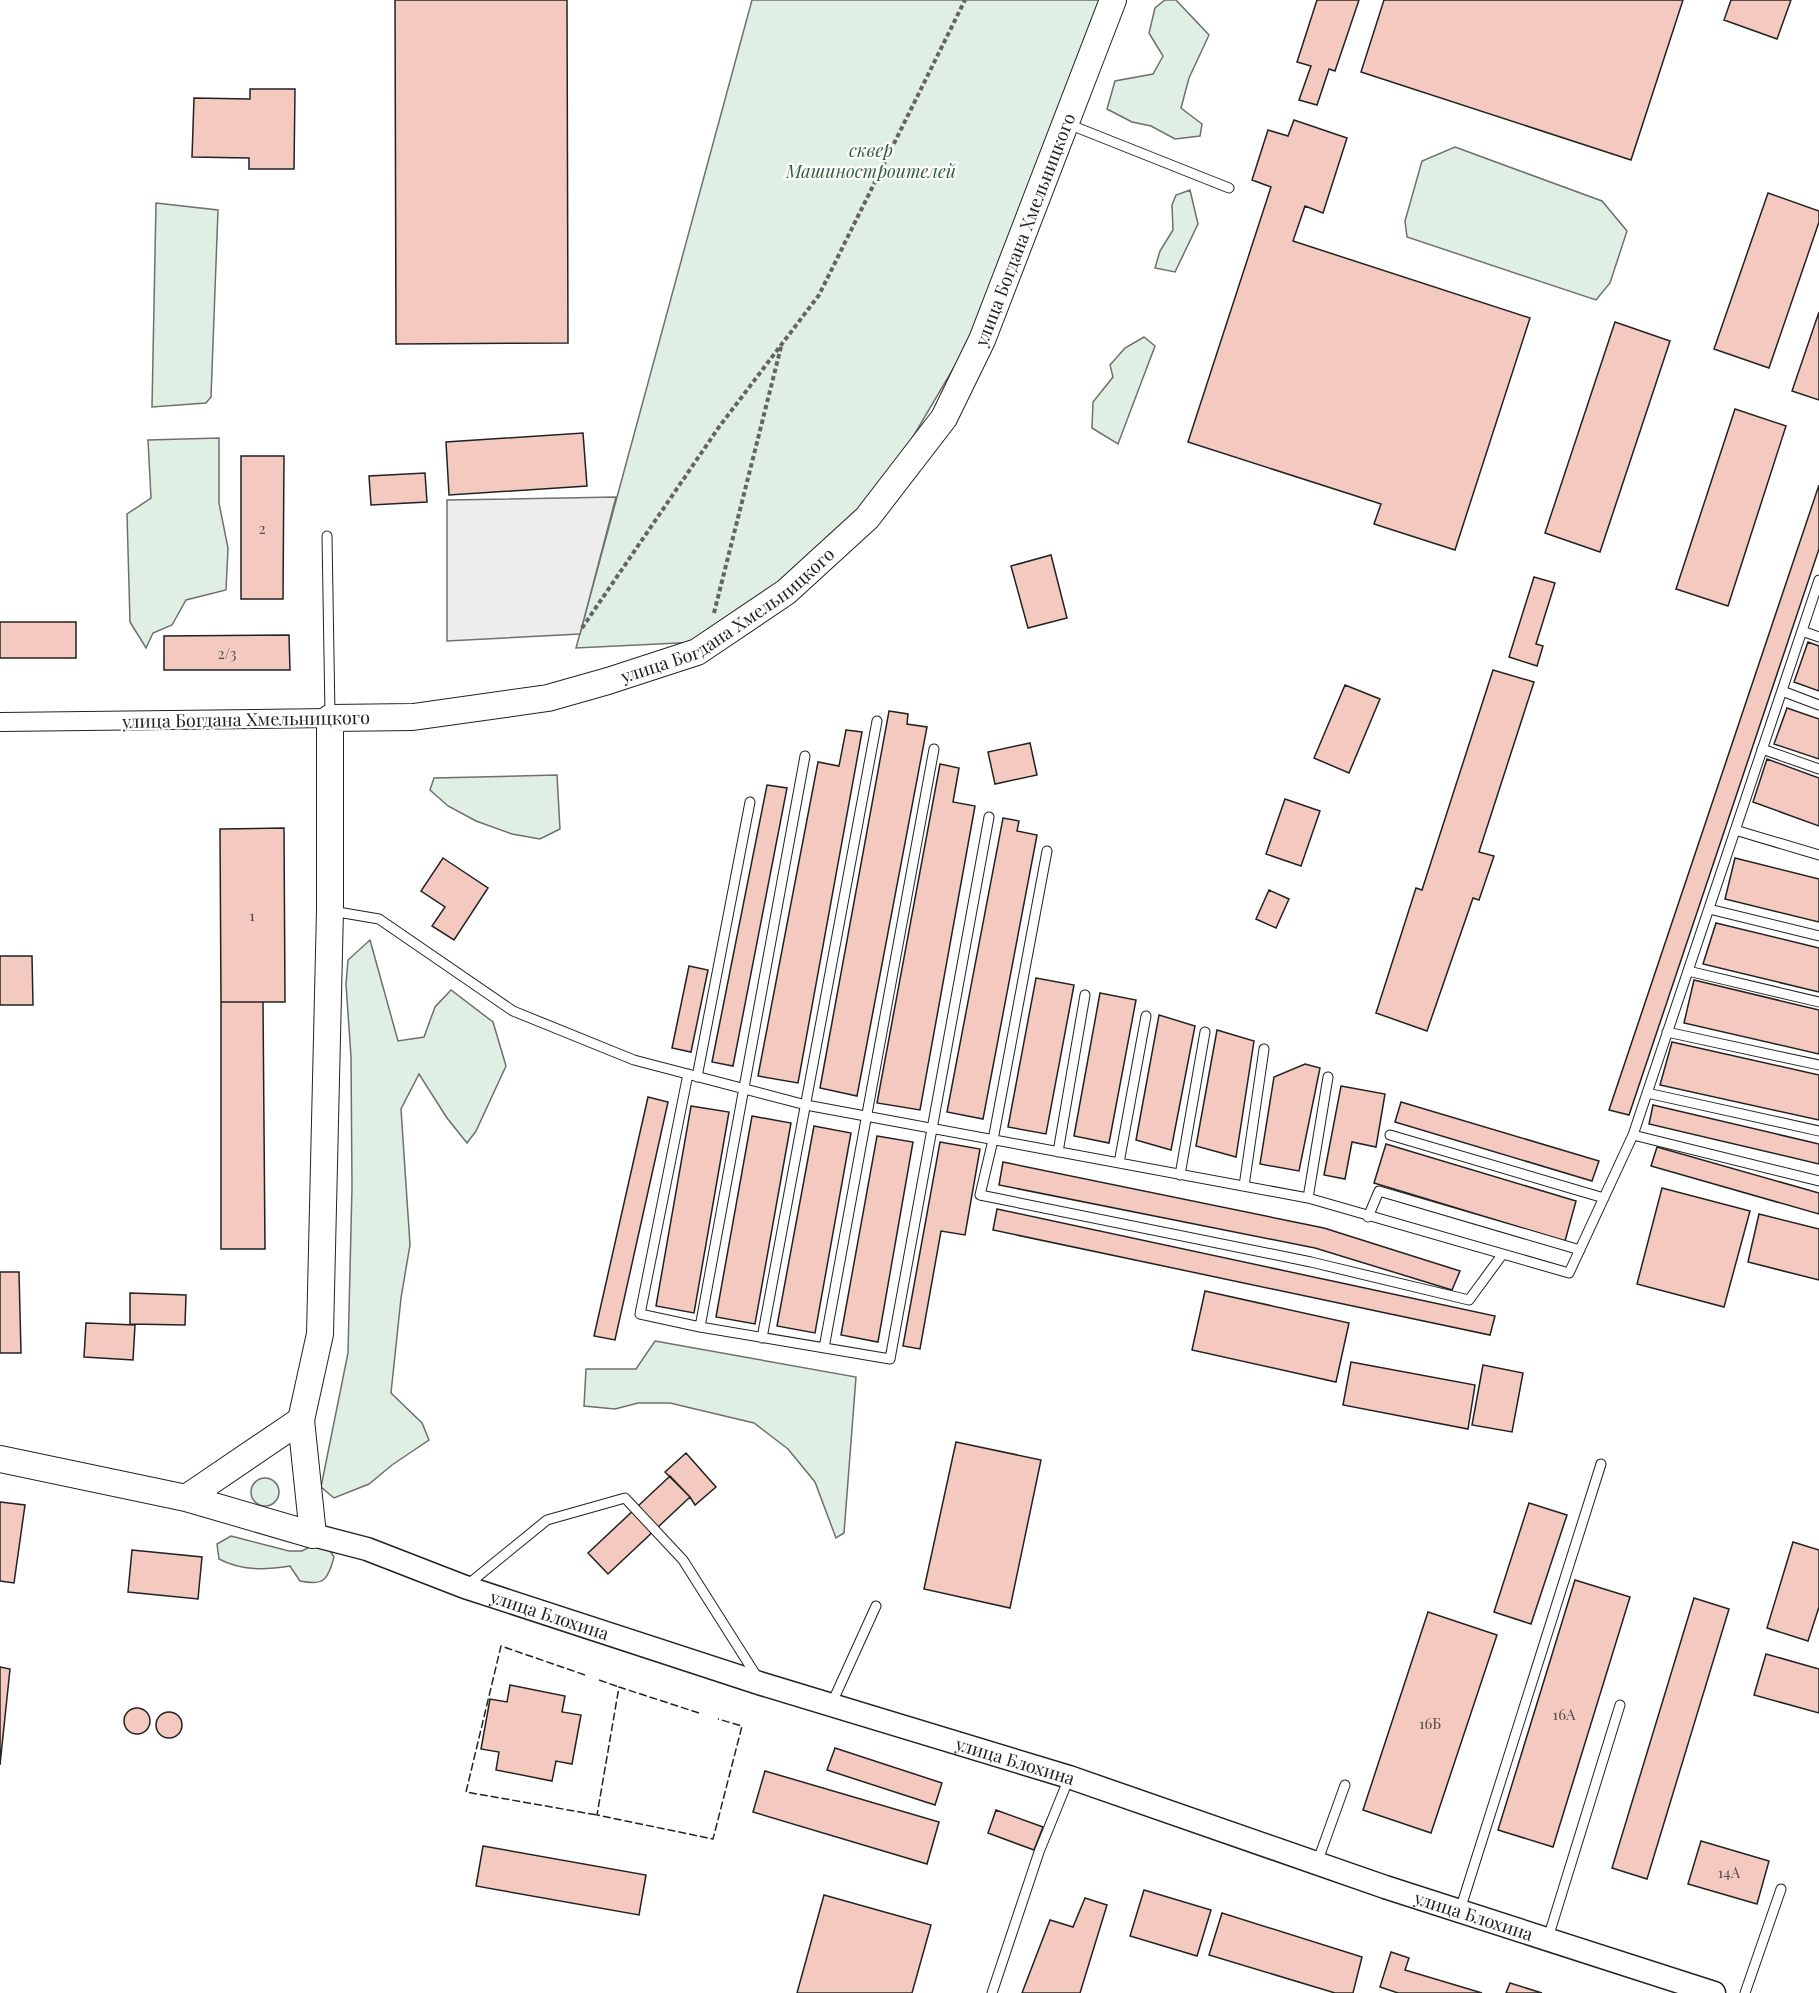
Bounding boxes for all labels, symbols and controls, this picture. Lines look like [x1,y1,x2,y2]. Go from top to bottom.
street label: улица Богдана Хмельницкого [968,109,1080,351]
park label: сквер Машиностроителей [785,138,957,183]
house number: 2 [258,518,266,538]
street label: улица Богдана Хмельницкого [617,542,839,688]
house number: 2/3 [217,643,237,663]
street label: улица Богдана Хмельницкого [121,705,370,733]
house number: 1 [249,905,255,925]
street label: улица Блохина [486,1584,612,1645]
house number: 16А [1553,1704,1576,1724]
house number: 16Б [1419,1713,1441,1733]
street label: улица Блохина [952,1731,1078,1790]
house number: 14А [1718,1862,1741,1882]
street label: улица Блохина [1410,1885,1536,1946]

